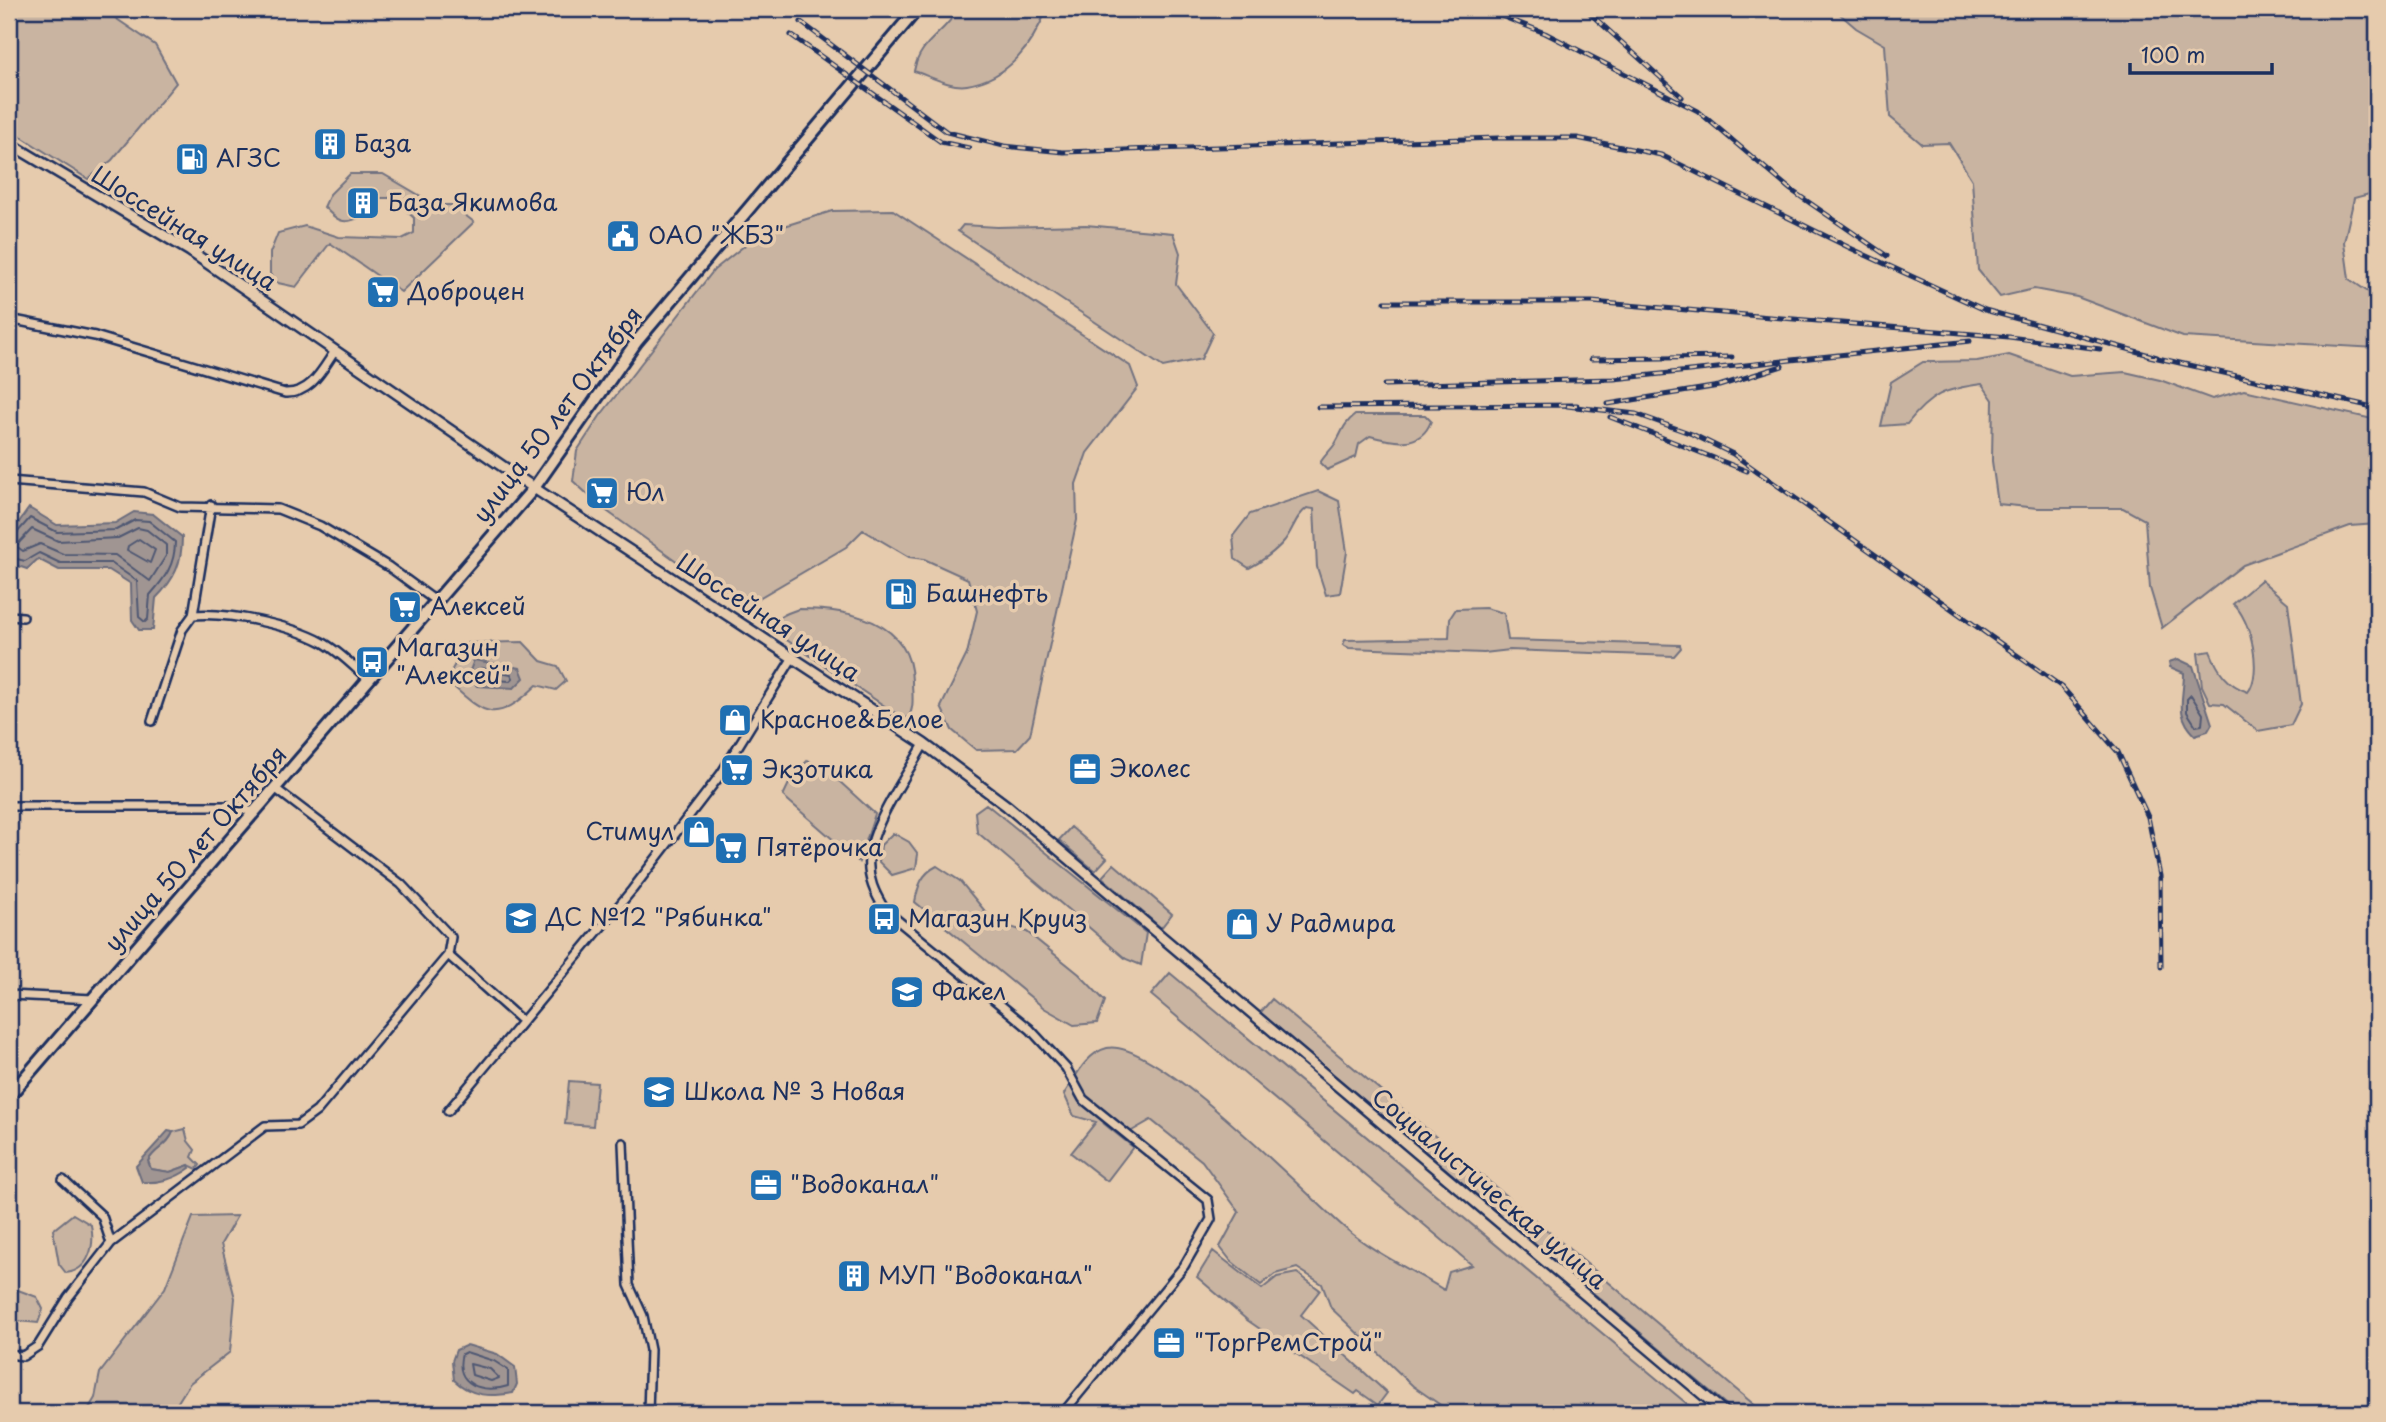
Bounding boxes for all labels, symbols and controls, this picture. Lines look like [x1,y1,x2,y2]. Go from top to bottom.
scale bar [2130,32,2272,76]
text: 100 m [2141,38,2205,70]
place label: База [354,124,411,160]
building icon: База [311,125,349,163]
place label: АГЗС [216,139,281,175]
fuel station icon: АГЗС [173,140,211,178]
street label: Шоссейная улица [85,156,285,299]
place label: База Якимова [388,183,557,219]
building icon: База Якимова [344,184,382,222]
place label: ОАО "ЖБЗ" [648,216,784,252]
public building icon: ОАО "ЖБЗ" [604,217,642,255]
place label: Доброцен [407,272,525,308]
supermarket icon: Доброцен [364,273,402,311]
street label: улица 50 лет Октября [463,298,650,530]
place label: Юл [626,473,664,509]
supermarket icon: Юл [583,474,621,512]
street label: Шоссейная улица [670,543,868,689]
place label: Башнефть [926,574,1048,610]
fuel station icon: Башнефть [882,575,920,613]
place label: Алексей [430,587,526,623]
supermarket icon: Алексей [386,588,424,626]
place label: Магазин "Алексей" [396,628,511,692]
bus stop icon: Магазин "Алексей" [353,643,391,681]
place label: Красное&Белое [760,700,944,736]
shop icon: Красное&Белое [716,701,754,739]
street label: улица 50 лет Октября [95,737,294,959]
place label: Эколес [1110,749,1191,785]
place label: Экзотика [762,750,873,786]
office icon: Эколес [1066,750,1104,788]
supermarket icon: Экзотика [718,751,756,789]
place label: Стимул [585,812,674,848]
shop icon: Стимул [680,813,718,851]
place label: Пятёрочка [756,828,883,864]
supermarket icon: Пятёрочка [712,829,750,867]
place label: ДС №12 "Рябинка" [545,898,772,934]
school or university icon: ДС №12 "Рябинка" [502,899,540,937]
place label: Магазин Круиз [908,899,1087,935]
bus stop icon: Магазин Круиз [865,900,903,938]
place label: У Радмира [1266,904,1395,940]
shop icon: У Радмира [1223,905,1261,943]
place label: Факел [932,972,1006,1008]
school or university icon: Факел [888,973,926,1011]
place label: Школа № 3 Новая [684,1072,905,1108]
school or university icon: Школа № 3 Новая [640,1073,678,1111]
street label: Социалистическая улица [1365,1078,1616,1297]
place label: "Водоканал" [790,1165,939,1201]
office icon: "Водоканал" [747,1166,785,1204]
place label: МУП "Водоканал" [878,1256,1093,1292]
building icon: МУП "Водоканал" [835,1257,873,1295]
place label: "ТоргРемСтрой" [1194,1323,1383,1359]
office icon: "ТоргРемСтрой" [1150,1324,1188,1362]

